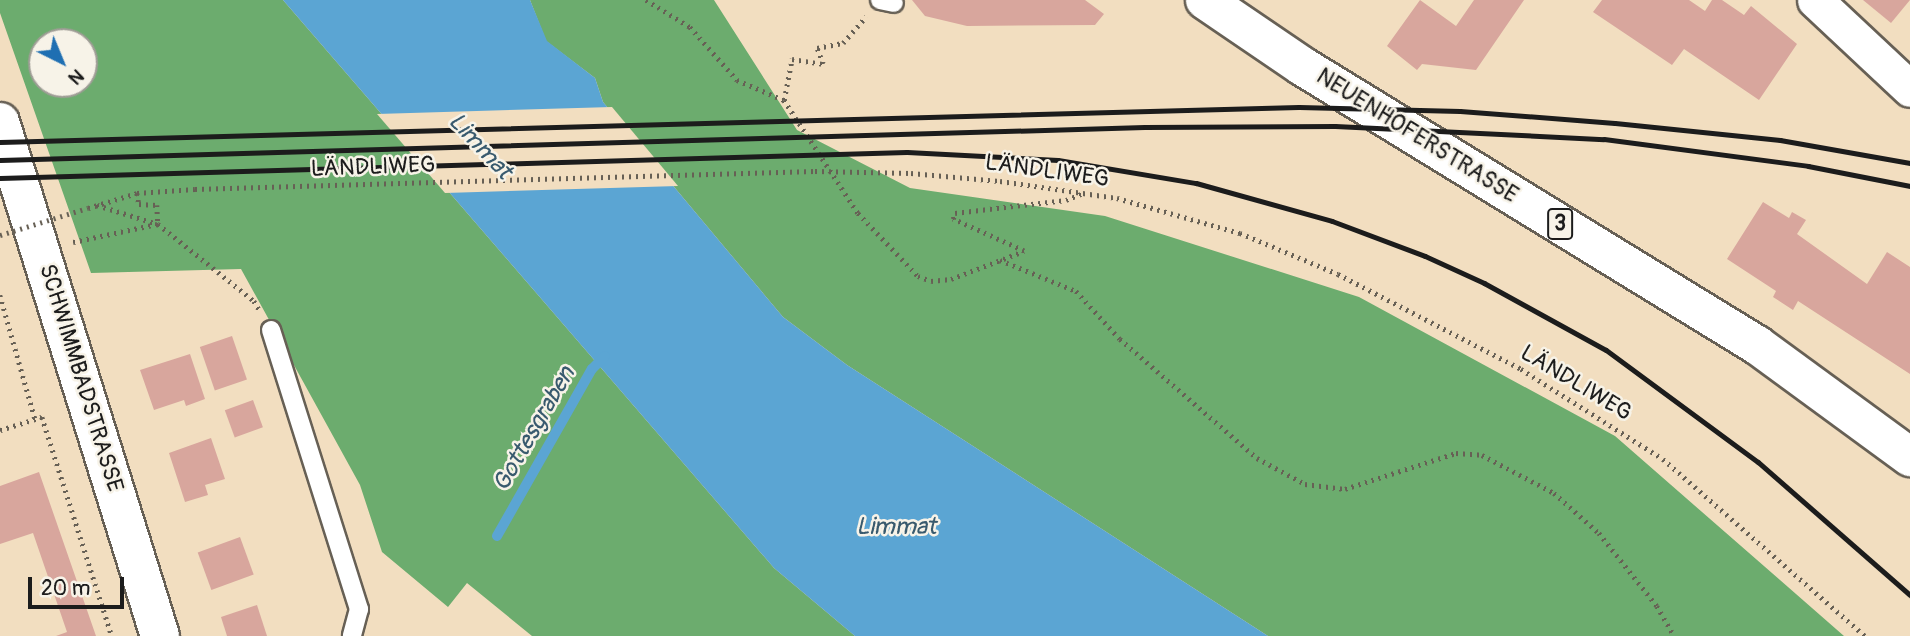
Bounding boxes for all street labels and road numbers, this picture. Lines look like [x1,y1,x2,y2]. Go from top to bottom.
street label: NEUENHOFERSTRASSE [1311,63,1523,209]
street label: LÄNDLIWEG [983,149,1111,193]
street label: LÄNDLIWEG [310,151,436,183]
road number: 3 [1546,206,1574,242]
street label: SCHWIMMBADSTRASSE [33,261,129,495]
street label: LÄNDLIWEG [1515,339,1637,427]

